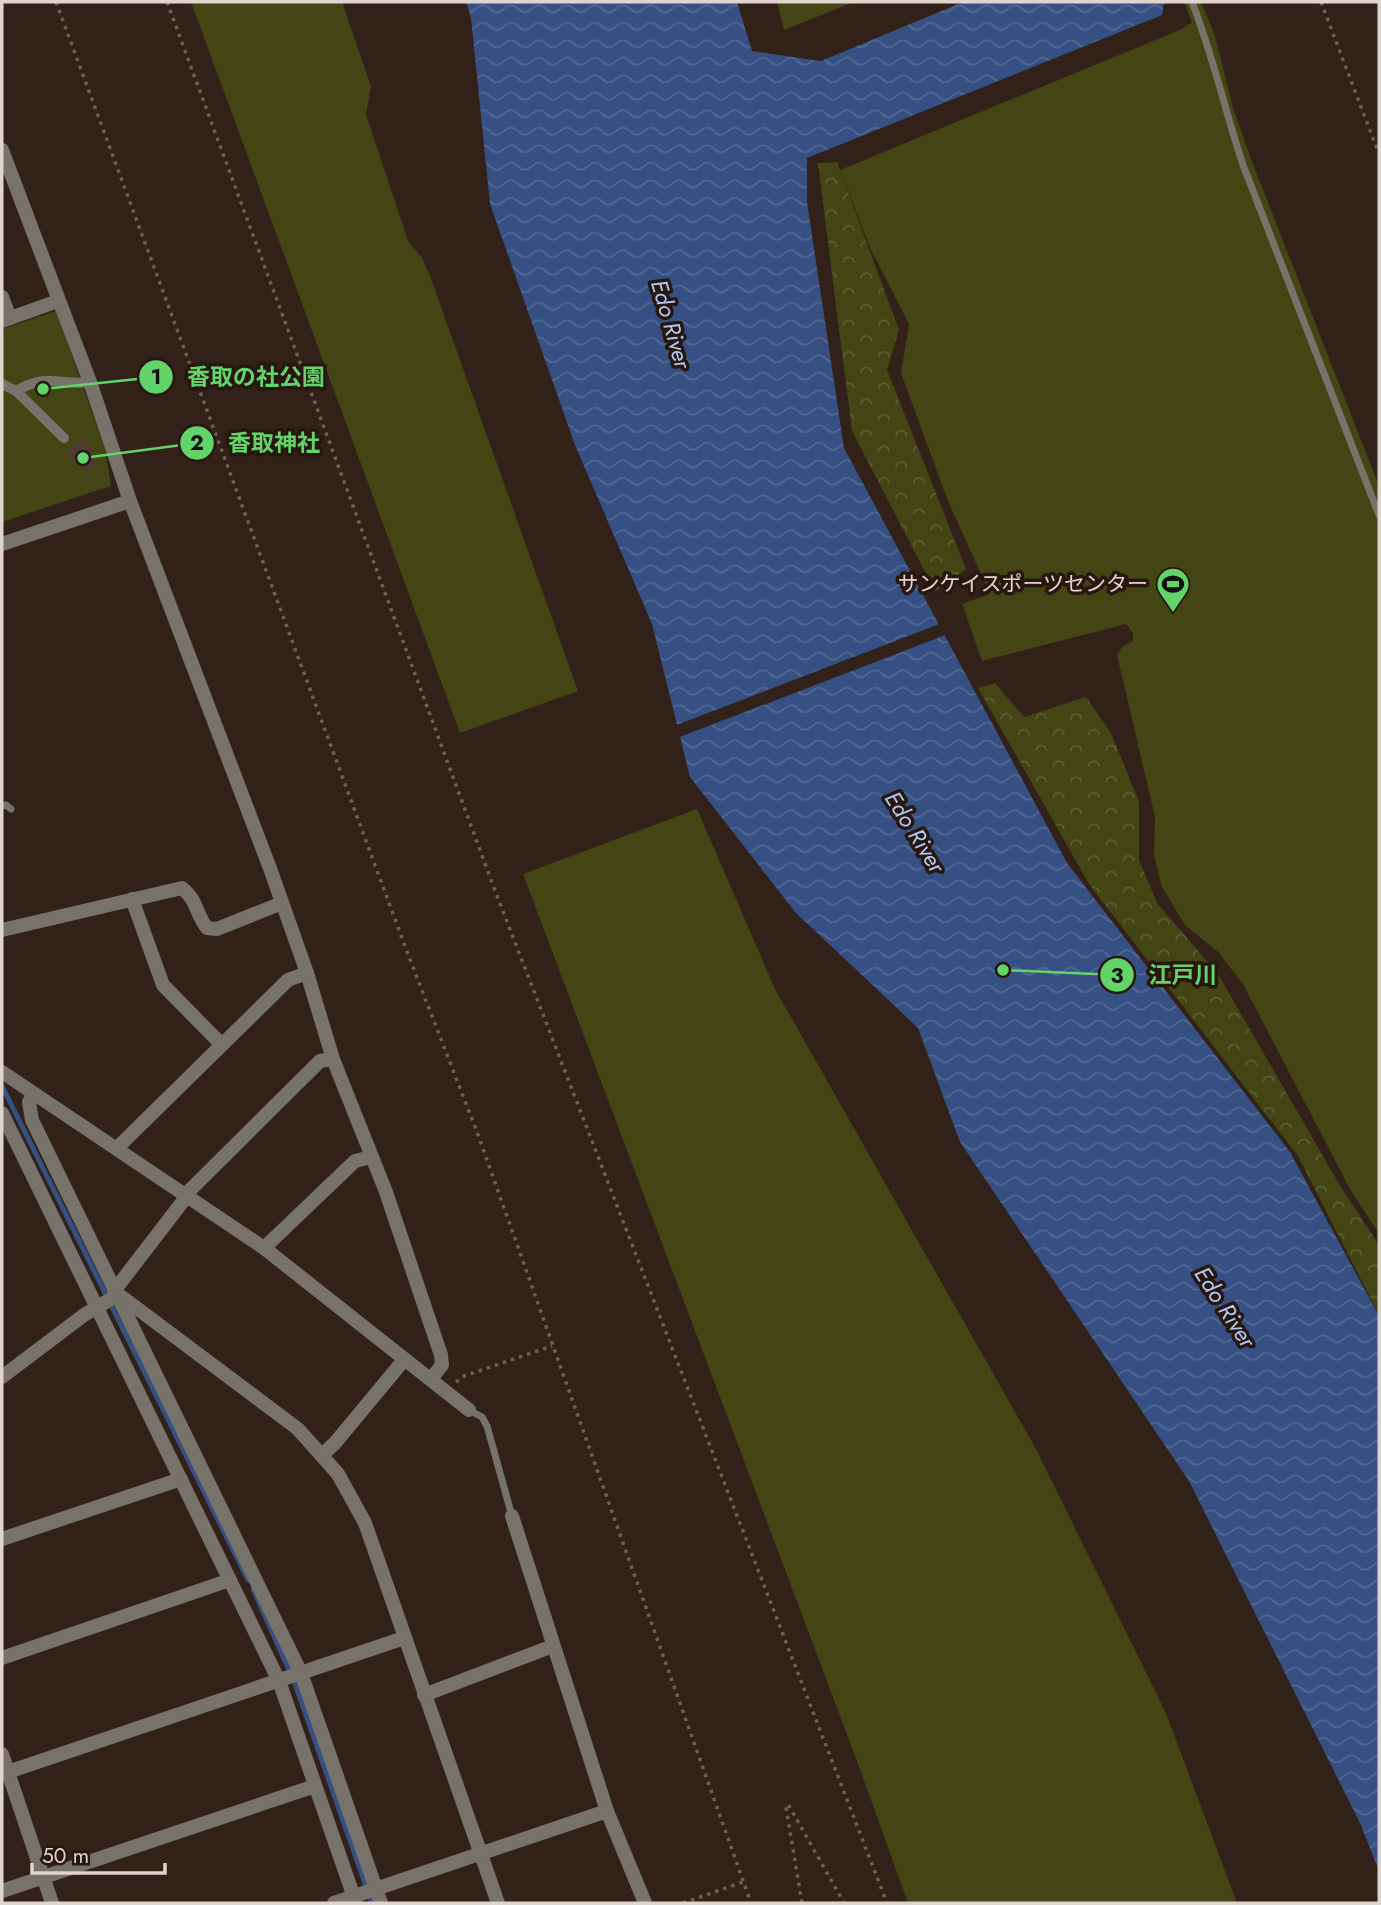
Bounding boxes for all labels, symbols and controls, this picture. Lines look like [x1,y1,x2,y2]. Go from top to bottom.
water label: Edo River [642,276,700,374]
callout: 香取の社公園 [138,355,339,399]
text: 香取の社公園 [187,360,325,394]
text: 1 [151,362,161,392]
callout: 香取神社 [179,421,334,465]
text: 香取神社 [228,426,320,460]
text: 2 [190,428,204,458]
sports icon: サンケイスポーツセンター [1154,565,1192,614]
place label: サンケイスポーツセンター [897,569,1148,599]
water label: Edo River [876,784,954,881]
callout: 江戸川 [1100,953,1232,997]
text: 江戸川 [1149,958,1218,992]
text: 3 [1110,961,1124,991]
water label: Edo River [1186,1260,1265,1356]
scale bar [32,1832,164,1876]
text: 50 m [42,1841,89,1871]

